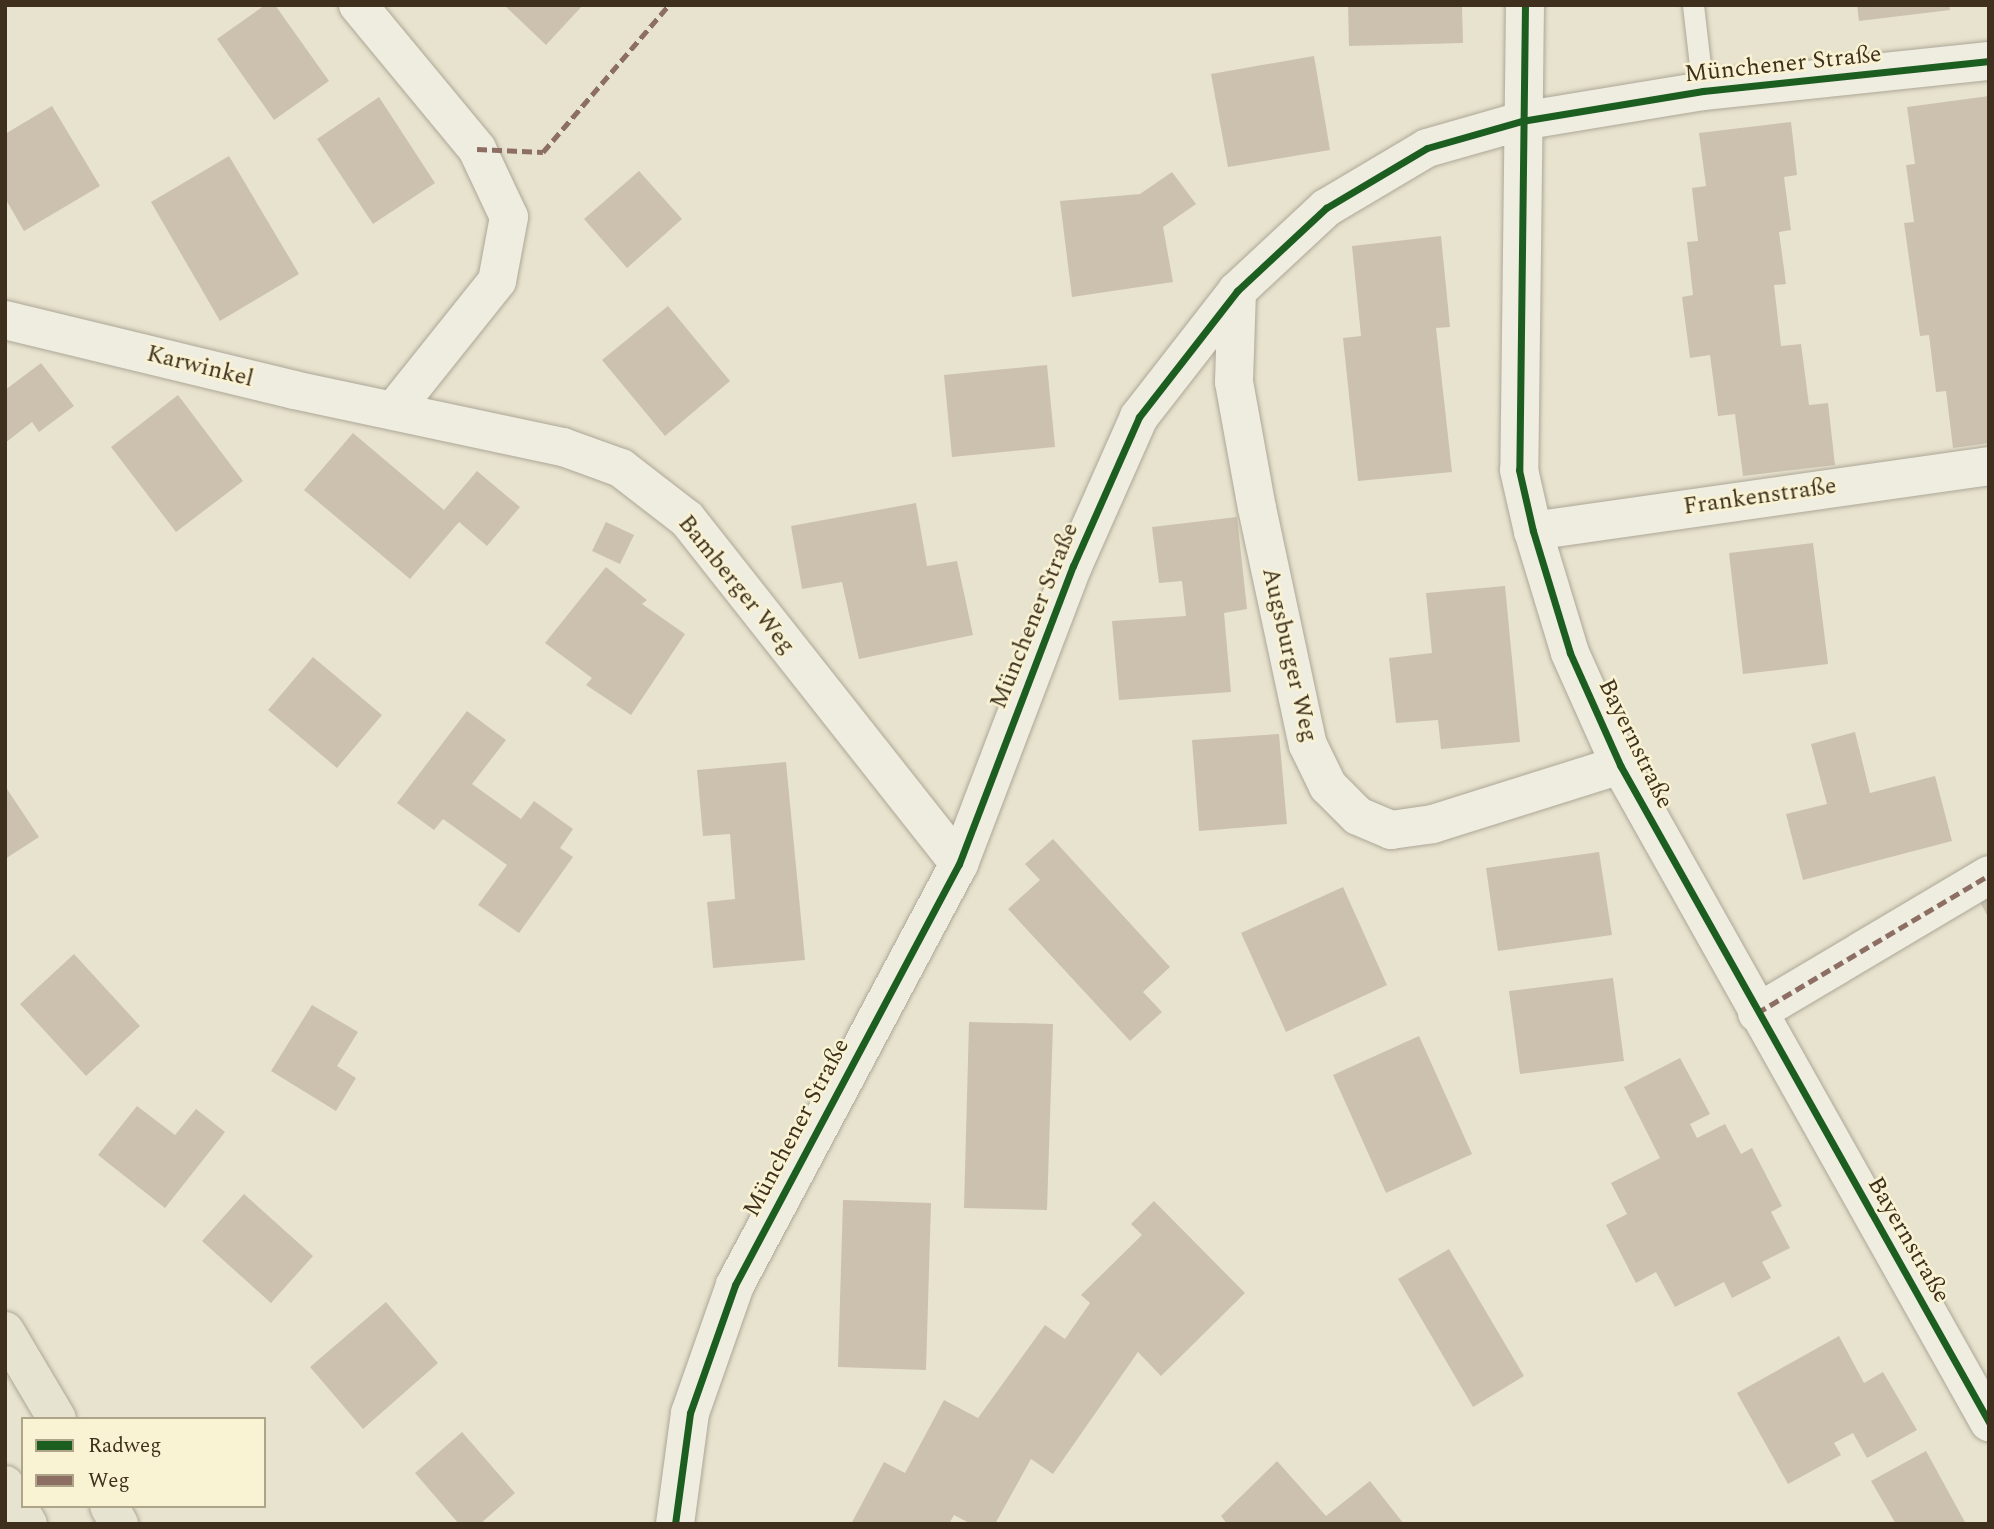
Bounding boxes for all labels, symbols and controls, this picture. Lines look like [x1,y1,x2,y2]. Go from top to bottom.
street label: Münchener Straße [1683,40,1883,90]
street label: Karwinkel [144,340,256,394]
street label: Frankenstraße [1682,472,1838,522]
street label: Bamberger Weg [671,510,801,660]
street label: Münchener Straße [985,519,1085,713]
street label: Augsburger Weg [1255,565,1323,745]
street label: Bayernstraße [1591,675,1679,813]
street label: Münchener Straße [738,1034,856,1222]
street label: Bayernstraße [1860,1172,1956,1308]
legend [21,1417,266,1508]
text: Radweg [88,1430,162,1462]
text: Weg [88,1465,130,1497]

